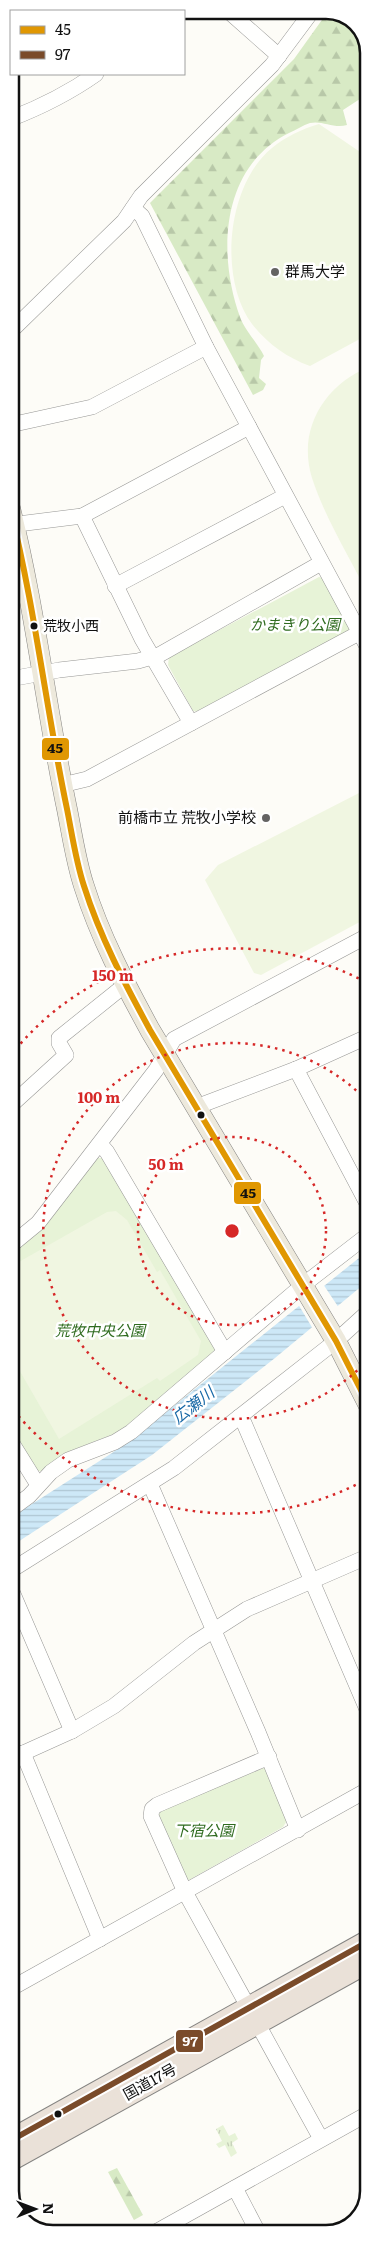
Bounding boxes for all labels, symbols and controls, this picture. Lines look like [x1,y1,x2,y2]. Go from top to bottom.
legend [10,10,185,75]
text: 45 [55,17,71,40]
text: 97 [55,42,71,65]
place label: 群馬大学 [285,259,345,282]
marker: 群馬大学 [269,266,281,278]
park label: かまきり公園 [250,612,342,635]
place label: 荒牧小西 [43,615,99,635]
marker: 荒牧小西 [29,621,39,631]
line badge: 45 [41,737,70,761]
text: 45 [47,737,63,757]
place label: 前橋市立 荒牧小学校 [118,805,256,828]
marker: 前橋市立 荒牧小学校 [260,812,272,824]
text: 150 m [92,963,134,986]
text: 100 m [78,1085,120,1108]
unlabelled marker [196,1110,206,1120]
text: 50 m [148,1152,184,1175]
line badge: 45 [233,1181,262,1205]
text: 45 [240,1182,256,1202]
centre of rings [223,1222,241,1240]
park label: 荒牧中央公園 [55,1318,147,1341]
water label: 広瀬川 [166,1379,220,1428]
park label: 下宿公園 [174,1818,236,1841]
line badge: 97 [175,2029,204,2053]
text: 97 [182,2030,198,2050]
street label: 国道17号 [118,2057,180,2105]
unlabelled marker [53,2109,63,2119]
north arrow [10,2184,60,2234]
text: N [39,2203,59,2215]

